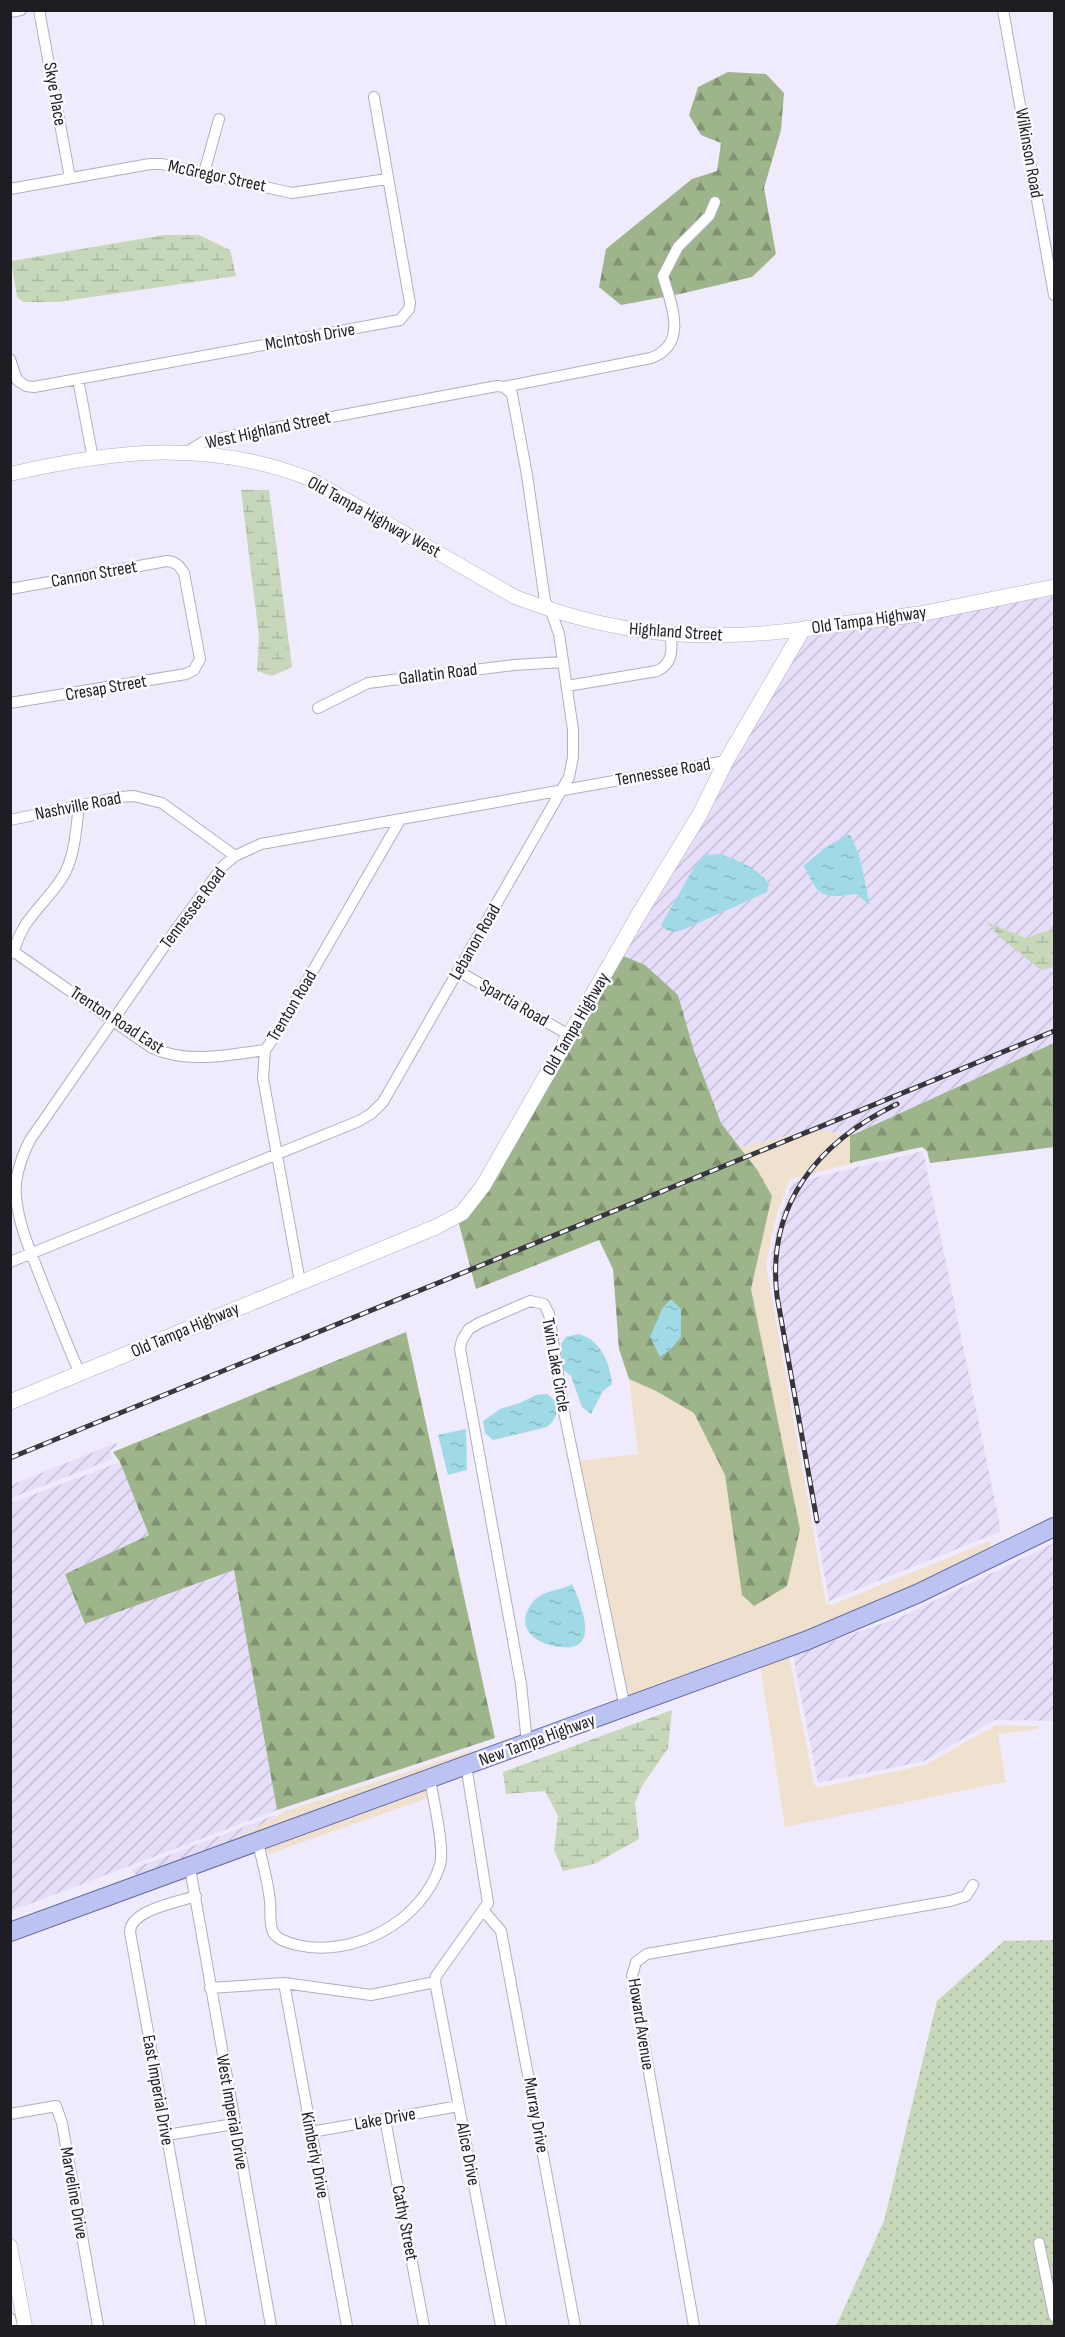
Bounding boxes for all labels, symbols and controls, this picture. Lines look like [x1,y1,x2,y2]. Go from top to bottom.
street label: Skye Place [39,61,71,127]
street label: Wilkinson Road [1011,106,1047,200]
street label: McGregor Street [166,155,268,197]
street label: McIntosh Drive [264,319,356,355]
street label: West Highland Street [204,406,333,453]
street label: Old Tampa Highway West [304,472,445,563]
street label: Cannon Street [49,556,139,592]
street label: Old Tampa Highway [810,602,928,638]
street label: Highland Street [629,618,724,646]
street label: Gallatin Road [398,659,478,689]
street label: Cresap Street [64,670,149,705]
street label: Tennessee Road [614,753,712,791]
street label: Nashville Road [33,787,123,825]
street label: Tennessee Road [156,863,230,953]
street label: Lebanon Road [445,900,505,984]
street label: Trenton Road [263,967,321,1045]
street label: Old Tampa Highway [538,969,614,1079]
street label: Spartia Road [476,975,552,1031]
street label: Trenton Road East [66,982,169,1059]
street label: Old Tampa Highway [128,1298,242,1362]
street label: Twin Lake Circle [537,1316,575,1414]
street label: New Tampa Highway [476,1709,598,1771]
street label: Howard Avenue [623,1977,659,2071]
street label: East Imperial Drive [138,2033,178,2147]
street label: West Imperial Drive [212,2053,252,2171]
street label: Murray Drive [519,2076,553,2154]
street label: Lake Drive [353,2103,417,2135]
street label: Kimberly Drive [296,2110,334,2200]
street label: Alice Drive [451,2120,484,2187]
street label: Marveline Drive [56,2145,92,2241]
street label: Cathy Street [387,2184,423,2263]

